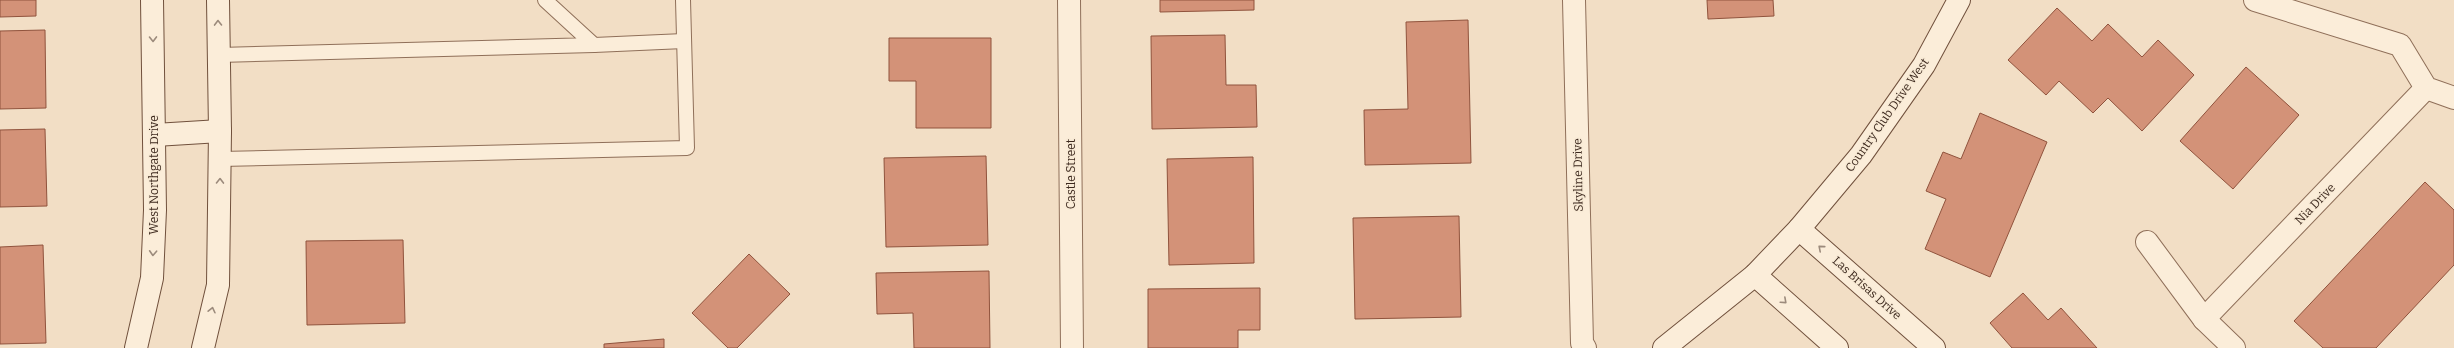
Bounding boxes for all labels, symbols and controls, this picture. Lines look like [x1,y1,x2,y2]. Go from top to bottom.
one-way arrow [214,20,223,26]
one-way arrow [149,36,157,42]
street label: Country Club Drive West [1842,55,1932,175]
street label: West Northgate Drive [147,115,161,235]
street label: Castle Street [1064,138,1078,209]
street label: Skyline Drive [1570,138,1586,212]
one-way arrow [216,178,224,184]
street label: Nia Drive [2292,181,2338,227]
one-way arrow [1818,245,1826,253]
one-way arrow [149,250,158,256]
street label: Las Brisas Drive [1830,254,1904,322]
one-way arrow [1779,296,1787,304]
one-way arrow [208,307,216,313]

